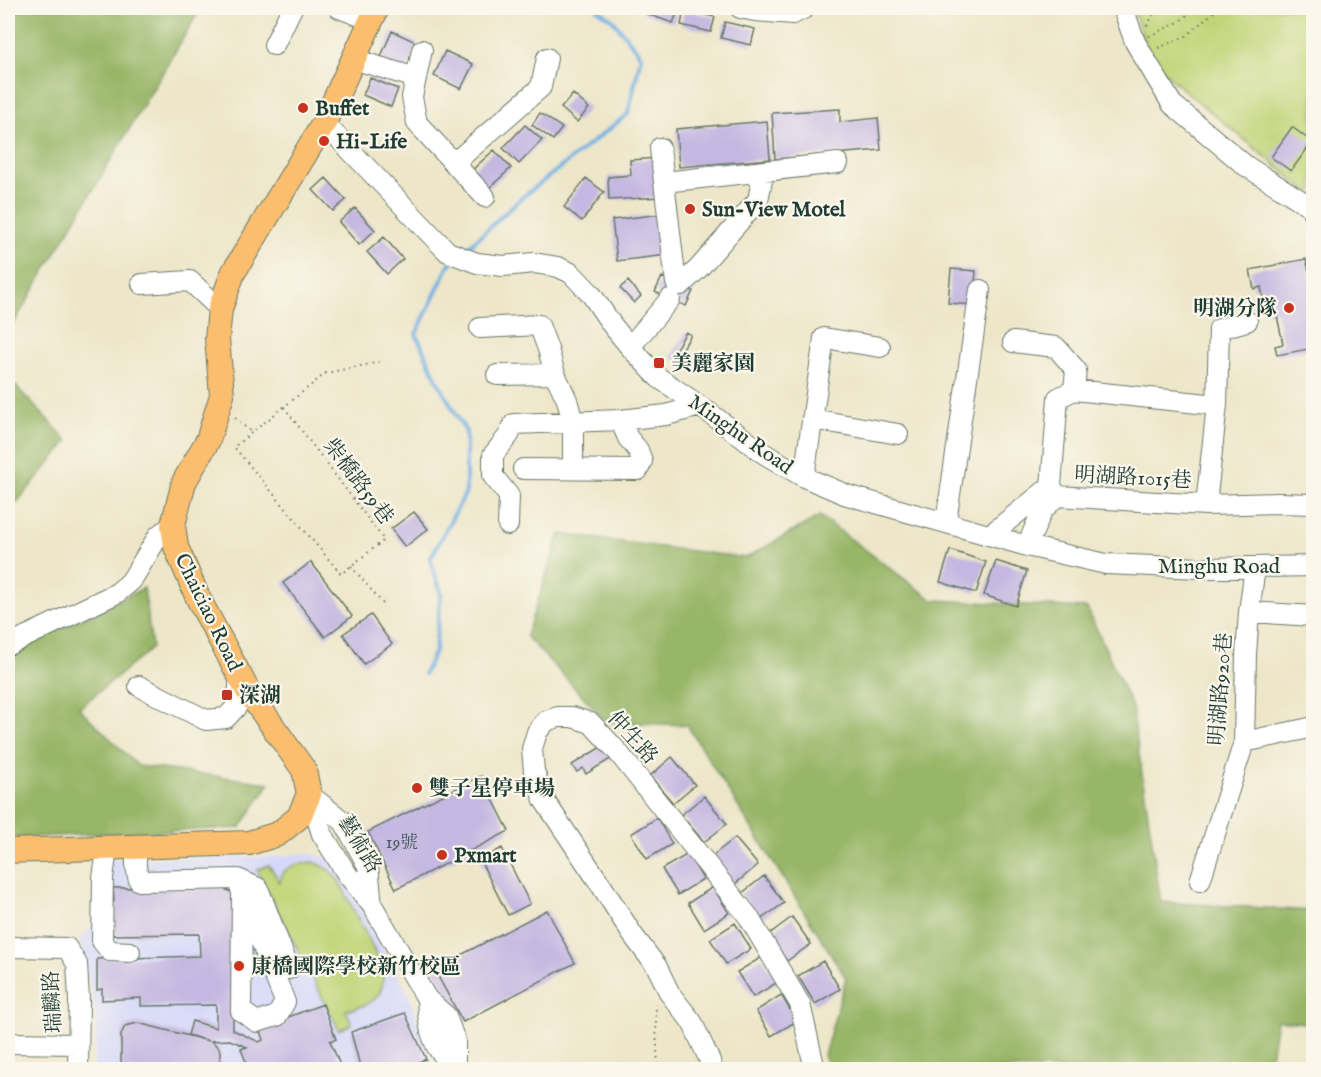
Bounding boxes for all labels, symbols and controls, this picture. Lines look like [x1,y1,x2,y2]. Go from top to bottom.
place label: Buffet [315,96,370,123]
marker: Buffet [296,101,310,115]
place label: Hi-Life [336,129,408,156]
marker: Hi-Life [317,134,331,148]
place label: Sun-View Motel [702,197,847,224]
marker: Sun-View Motel [683,202,697,216]
place label: 明湖分隊 [1193,296,1277,323]
marker: 明湖分隊 [1282,301,1296,315]
place label: 美麗家園 [671,351,755,378]
marker: 美麗家園 [652,356,666,370]
street label: Minghu Road [682,389,798,482]
street label: 柴橋路59巷 [317,434,399,530]
street label: 明湖路1015巷 [1074,462,1192,495]
street label: Chaiciao Road [167,549,248,677]
street label: Minghu Road [1158,554,1281,581]
street label: 明湖路920巷 [1204,632,1239,747]
place label: 深湖 [239,683,281,710]
marker: 深湖 [220,688,234,702]
street label: 仲生路 [601,706,663,770]
place label: 雙子星停車場 [429,776,555,803]
marker: 雙子星停車場 [410,781,424,795]
street label: 藝術路 [331,811,387,879]
house number: 19號 [386,832,418,855]
place label: Pxmart [454,843,517,870]
marker: Pxmart [435,848,449,862]
place label: 康橋國際學校新竹校區 [251,954,461,981]
marker: 康橋國際學校新竹校區 [232,959,246,973]
street label: 瑞麟路 [38,970,69,1034]

